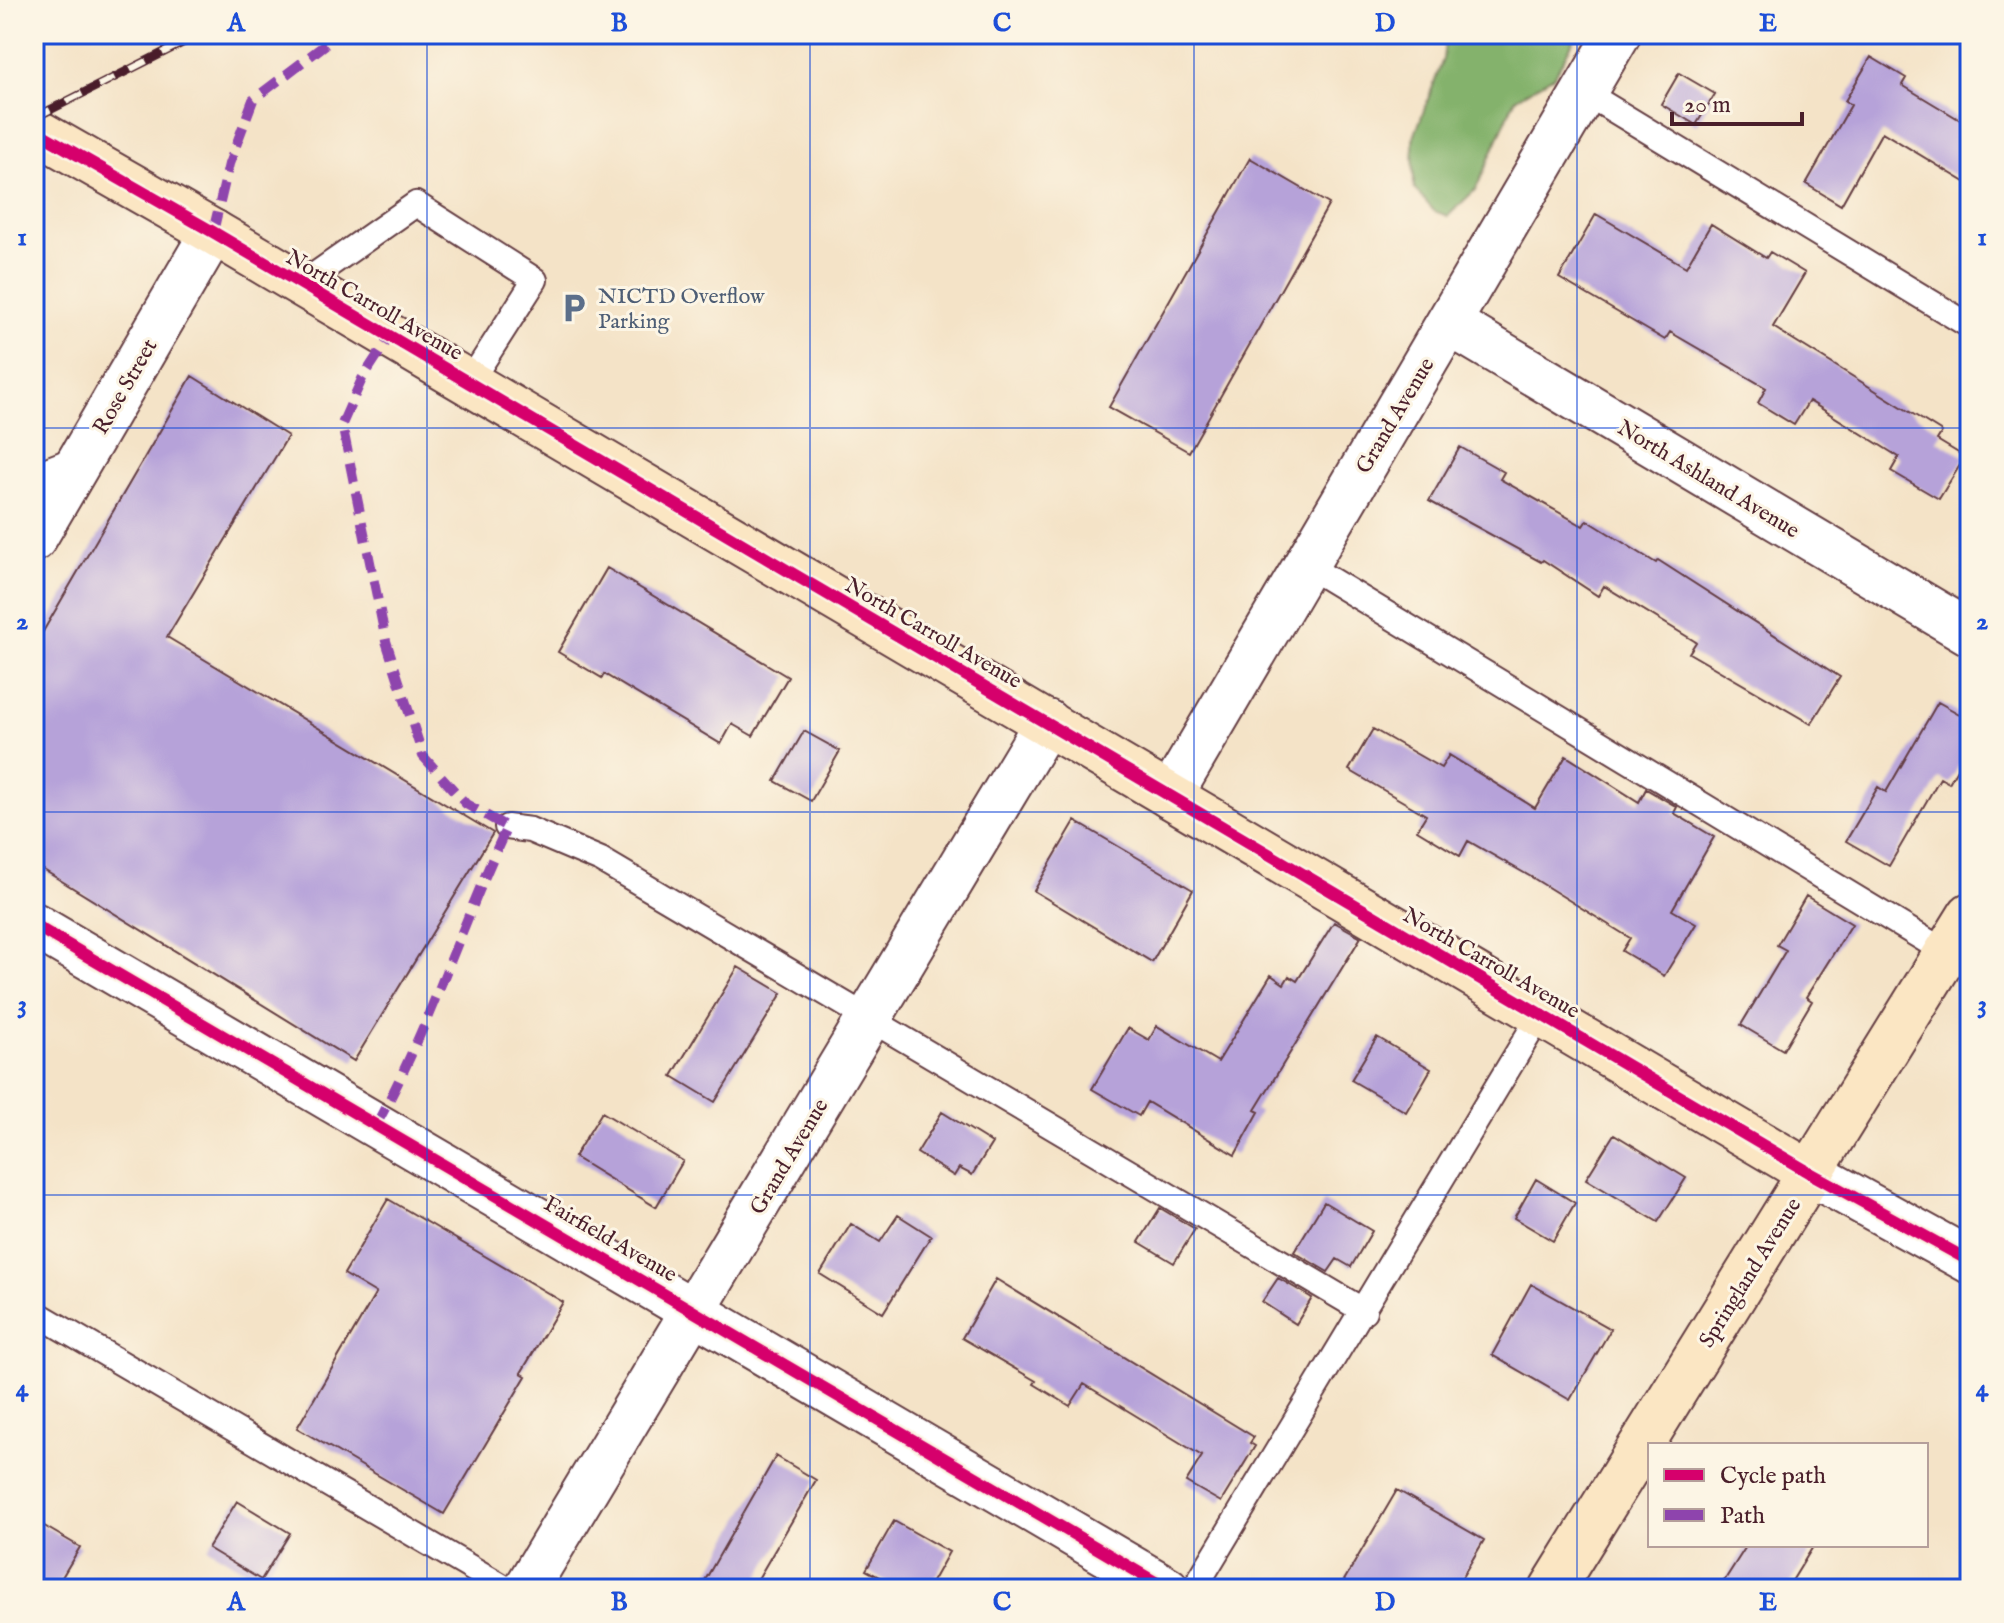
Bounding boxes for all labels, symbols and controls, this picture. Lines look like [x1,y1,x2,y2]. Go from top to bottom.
text: A [226,7,246,40]
text: B [610,7,628,40]
text: C [993,7,1012,40]
text: D [1375,7,1396,40]
text: E [1759,7,1777,40]
scale bar [1672,76,1802,126]
text: 20 m [1684,90,1731,121]
text: 1 [17,221,27,254]
text: 1 [1977,221,1987,254]
street label: North Carroll Avenue [281,244,467,368]
place label: NICTD Overflow Parking [598,283,765,336]
parking icon: NICTD Overflow Parking [557,291,591,325]
street label: Rose Street [87,334,165,440]
street label: Grand Avenue [1350,353,1441,479]
street label: North Ashland Avenue [1612,414,1804,545]
street label: North Carroll Avenue [840,572,1026,696]
text: 2 [16,605,28,638]
text: 2 [1976,605,1988,638]
street label: North Carroll Avenue [1398,902,1584,1026]
text: 3 [17,988,27,1021]
text: 3 [1977,988,1987,1021]
street label: Grand Avenue [744,1094,835,1220]
street label: Fairfield Avenue [538,1190,682,1289]
street label: Springland Avenue [1693,1193,1808,1353]
text: 4 [16,1372,30,1405]
text: 4 [1976,1372,1990,1405]
legend [1648,1443,1928,1547]
text: Cycle path [1720,1461,1826,1492]
text: Path [1720,1501,1765,1532]
text: A [226,1586,246,1619]
text: B [610,1586,628,1619]
text: C [993,1586,1012,1619]
text: D [1375,1586,1396,1619]
text: E [1759,1586,1777,1619]

